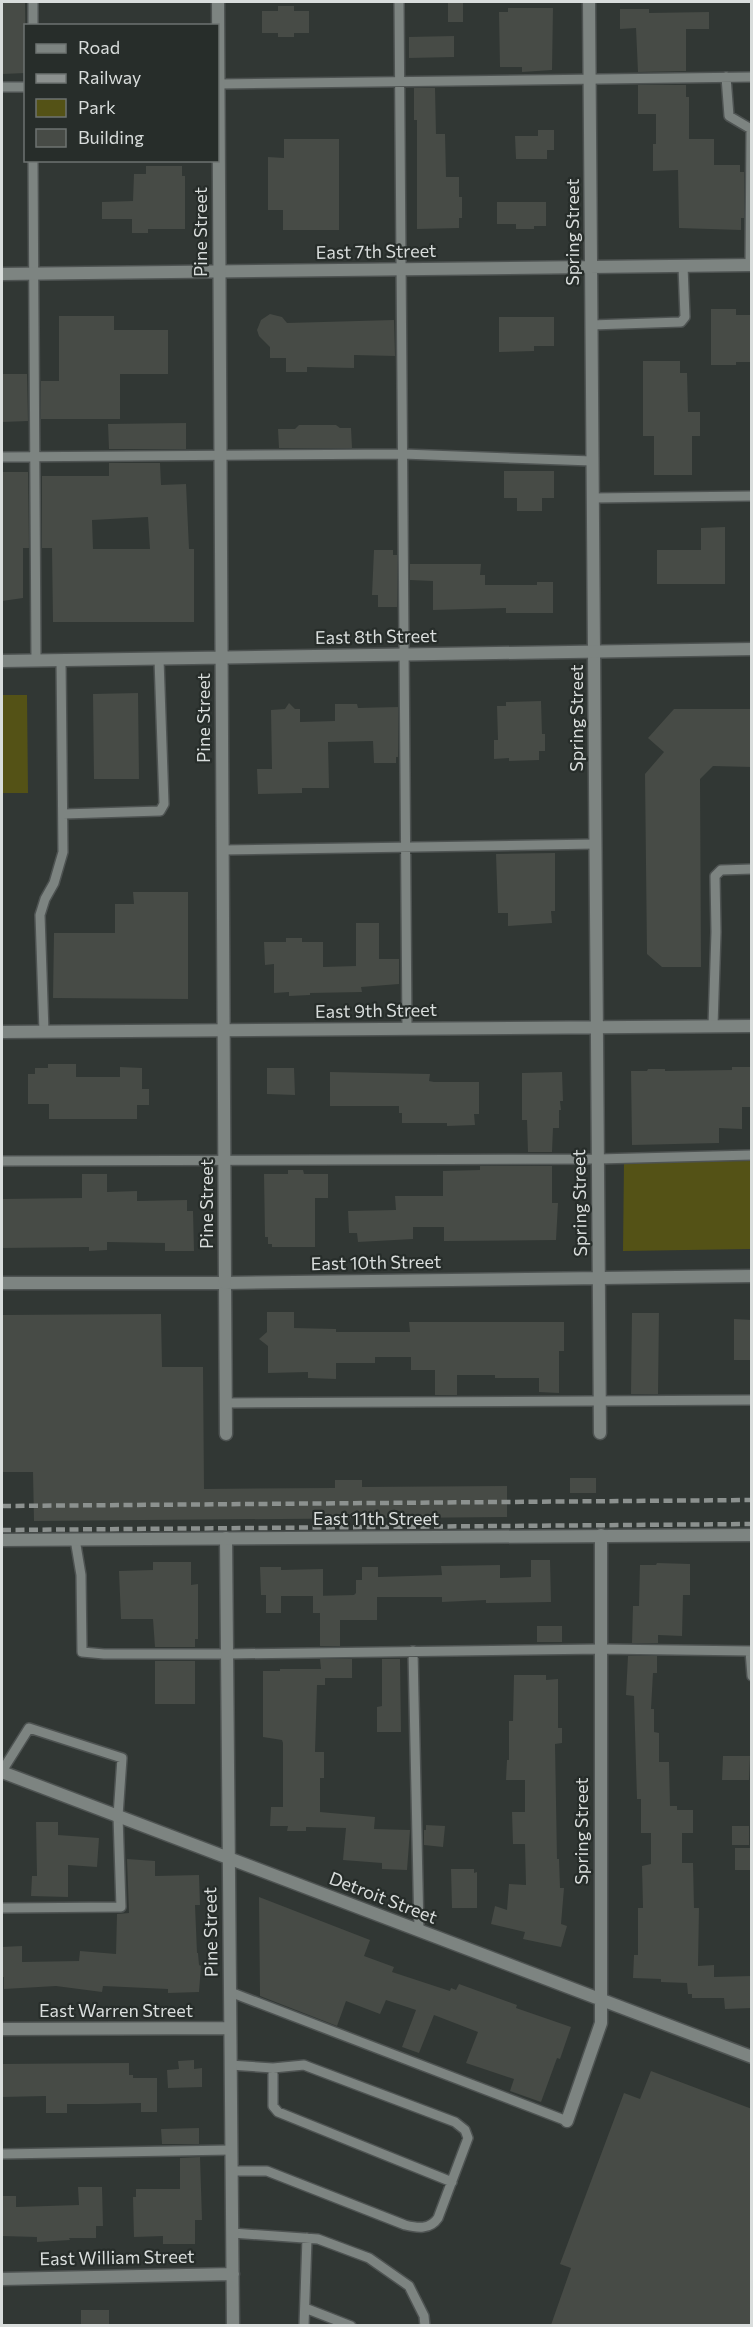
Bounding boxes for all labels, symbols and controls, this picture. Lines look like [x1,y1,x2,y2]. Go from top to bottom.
legend [24,24,219,162]
text: Road [78,36,120,58]
text: Railway [78,66,141,88]
text: Park [78,96,116,118]
text: Building [78,126,144,148]
street label: Spring Street [561,178,583,286]
street label: Pine Street [189,187,211,277]
street label: East 7th Street [316,239,436,263]
street label: East 8th Street [315,624,437,648]
street label: Spring Street [565,664,587,772]
street label: Pine Street [192,673,214,763]
street label: East 9th Street [315,998,437,1022]
street label: Spring Street [567,1149,591,1257]
street label: Pine Street [195,1159,217,1249]
street label: East 10th Street [311,1250,441,1274]
street label: East 11th Street [313,1507,439,1529]
street label: Spring Street [570,1777,592,1885]
street label: Detroit Street [326,1866,440,1928]
street label: Pine Street [198,1887,222,1977]
street label: East Warren Street [39,1999,193,2021]
street label: East William Street [39,2245,195,2269]

